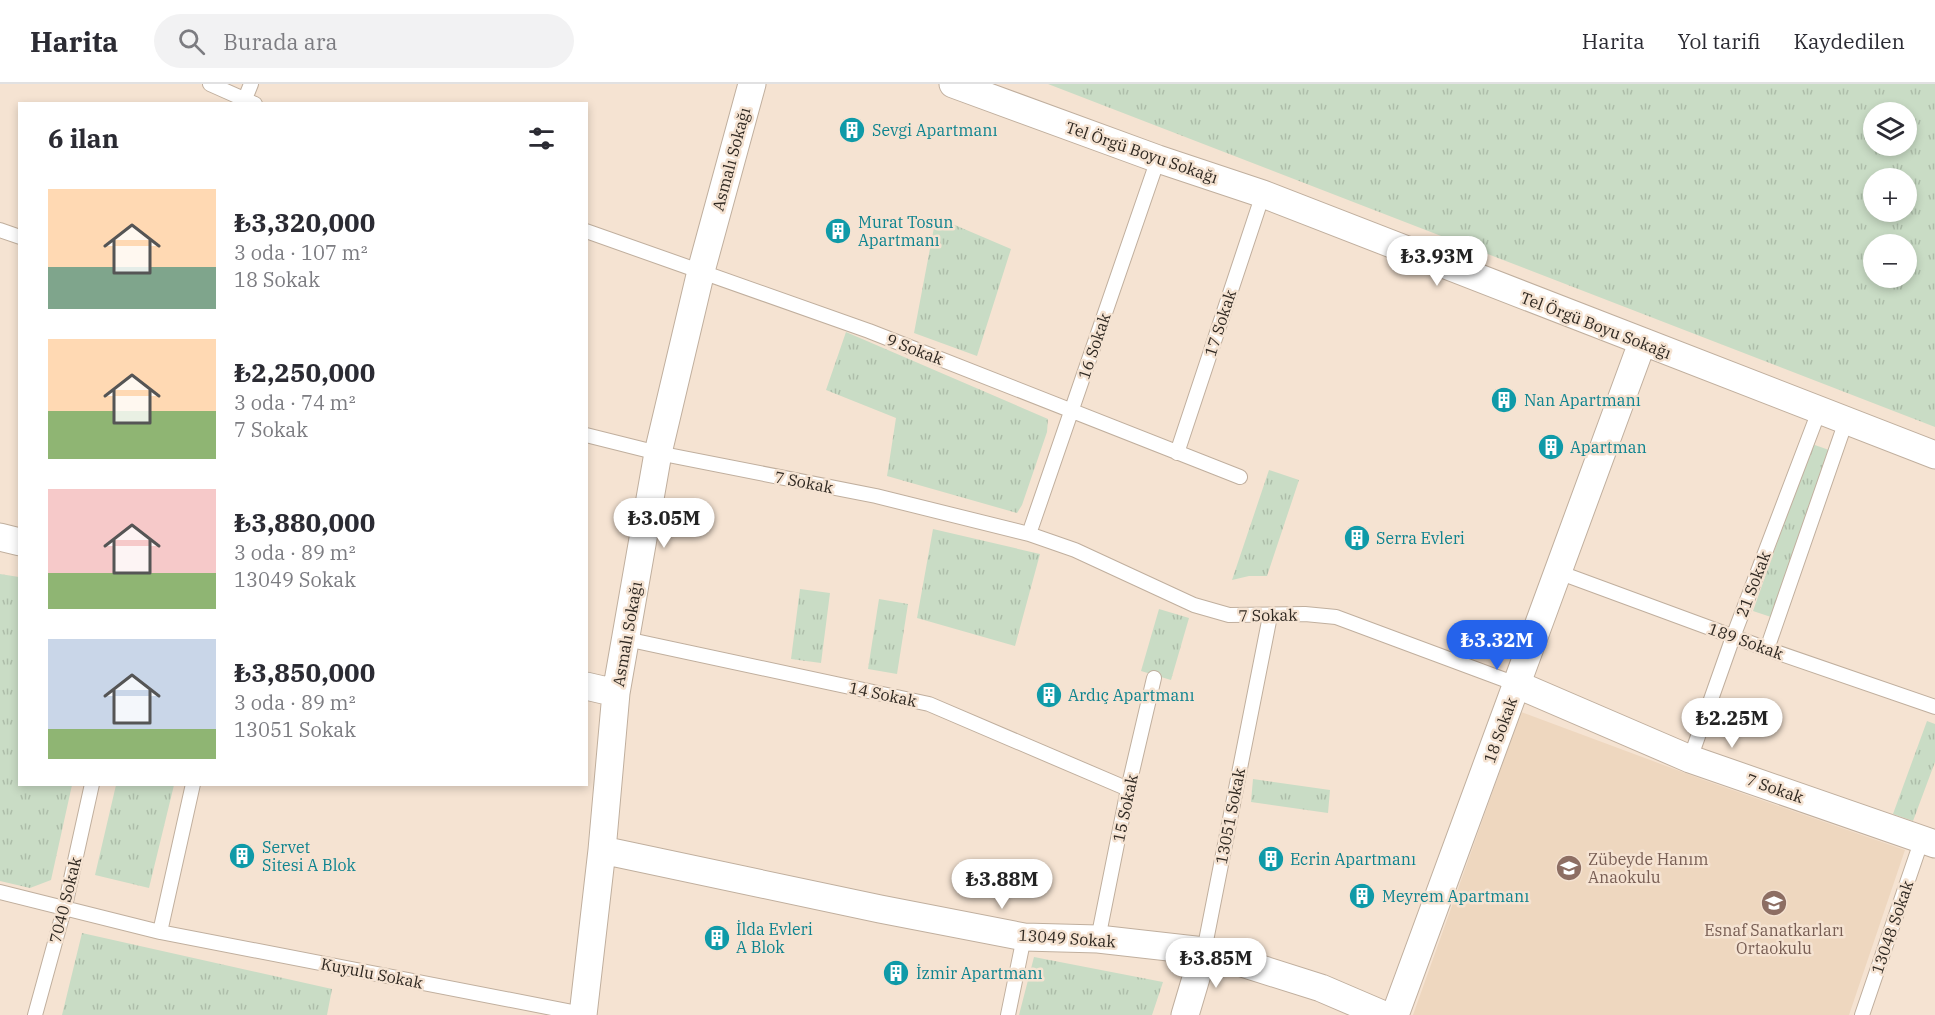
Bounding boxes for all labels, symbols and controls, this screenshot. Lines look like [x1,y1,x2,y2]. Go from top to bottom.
search box [154,14,574,68]
text: Harita [30,23,118,60]
icon: search [175,25,208,58]
text: Burada ara [223,27,338,56]
text: Harita [1582,27,1645,55]
text: Yol tarifi [1678,27,1761,55]
text: Kaydedilen [1794,27,1905,55]
map controls [1863,102,1917,288]
button: layers [1863,102,1917,156]
street label: Asmalı Sokağı [708,105,754,213]
building icon: Sevgi Apartmanı [837,115,867,145]
street label: Tel Örgü Boyu Sokağı [1063,117,1221,187]
place label: Sevgi Apartmanı [872,120,997,140]
text: 6 ilan [48,121,119,155]
icon: filters [525,122,558,155]
button: + [1863,168,1917,222]
text: ₺3,320,000 [234,205,375,239]
place label: Murat Tosun Apartmanı [858,212,954,250]
icon: home [96,213,168,285]
building icon: Murat Tosun Apartmanı [823,216,853,246]
button: − [1863,234,1917,288]
pin: ₺3.93M [1388,236,1486,287]
text: 3 oda · 107 m² [234,239,368,266]
text: ₺3.93M [1401,242,1473,269]
text: 18 Sokak [234,266,320,293]
street label: 17 Sokak [1200,287,1240,359]
street label: Tel Örgü Boyu Sokağı [1518,287,1674,363]
street label: 16 Sokak [1073,310,1115,382]
street label: 9 Sokak [884,329,947,369]
text: ₺2,250,000 [234,355,375,389]
icon: home [96,363,168,435]
building icon: Nan Apartmanı [1489,385,1519,415]
text: 3 oda · 74 m² [234,389,356,416]
place label: Nan Apartmanı [1524,390,1641,410]
text: 7 Sokak [234,416,308,443]
building icon: Apartman [1536,432,1566,462]
place label: Apartman [1570,437,1647,457]
street label: 7 Sokak [773,467,836,498]
pin: ₺3.05M [615,498,713,549]
text: ₺3.05M [628,504,700,531]
text: ₺3,880,000 [234,505,375,539]
icon: home [96,513,168,585]
building icon: Serra Evleri [1342,523,1372,553]
place label: Serra Evleri [1376,528,1465,548]
text: 3 oda · 89 m² [234,539,356,566]
street label: 21 Sokak [1731,548,1775,620]
text: 13049 Sokak [234,566,356,593]
street label: Asmalı Sokağı [608,580,646,688]
street label: 7 Sokak [1238,604,1298,626]
street label: 189 Sokak [1706,618,1787,664]
pin: ₺3.32M [1448,620,1546,671]
text: ₺3.32M [1461,626,1533,653]
text: ₺3,850,000 [234,655,375,689]
icon: home [96,663,168,735]
street label: 14 Sokak [847,677,919,711]
building icon: Ardıç Apartmanı [1034,680,1064,710]
place label: Ardıç Apartmanı [1068,685,1194,705]
text: 3 oda · 89 m² [234,689,356,716]
street label: 18 Sokak [1479,694,1521,766]
pin: ₺2.25M [1683,698,1781,749]
text: ₺2.25M [1696,704,1768,731]
text: 13051 Sokak [234,716,356,743]
street label: 13051 Sokak [1211,766,1249,866]
street label: 7 Sokak [1744,769,1807,807]
street label: 15 Sokak [1108,772,1142,844]
place label: Servet Sitesi A Blok [262,837,356,875]
building icon: Servet Sitesi A Blok [227,841,257,871]
building icon: Ecrin Apartmanı [1256,844,1286,874]
place label: Ecrin Apartmanı [1290,849,1416,869]
place label: Zübeyde Hanım Anaokulu [1588,849,1709,887]
school or university icon: Zübeyde Hanım Anaokulu [1554,853,1584,883]
street label: 7040 Sokak [45,854,86,945]
pin: ₺3.88M [953,859,1051,910]
text: ₺3.88M [966,865,1038,892]
street label: 13048 Sokak [1867,877,1918,976]
building icon: Meyrem Apartmanı [1347,881,1377,911]
place label: Meyrem Apartmanı [1382,886,1529,906]
school or university icon: Esnaf Sanatkarları Ortaokulu [1759,888,1789,918]
place label: İlda Evleri A Blok [736,919,813,957]
place label: Esnaf Sanatkarları Ortaokulu [1704,920,1844,958]
building icon: İlda Evleri A Blok [702,923,732,953]
street label: 13049 Sokak [1018,925,1117,951]
pin: ₺3.85M [1167,938,1265,989]
text: ₺3.85M [1180,944,1252,971]
street label: Kuyulu Sokak [319,953,425,993]
building icon: İzmir Apartmanı [881,958,911,988]
place label: İzmir Apartmanı [916,963,1042,983]

